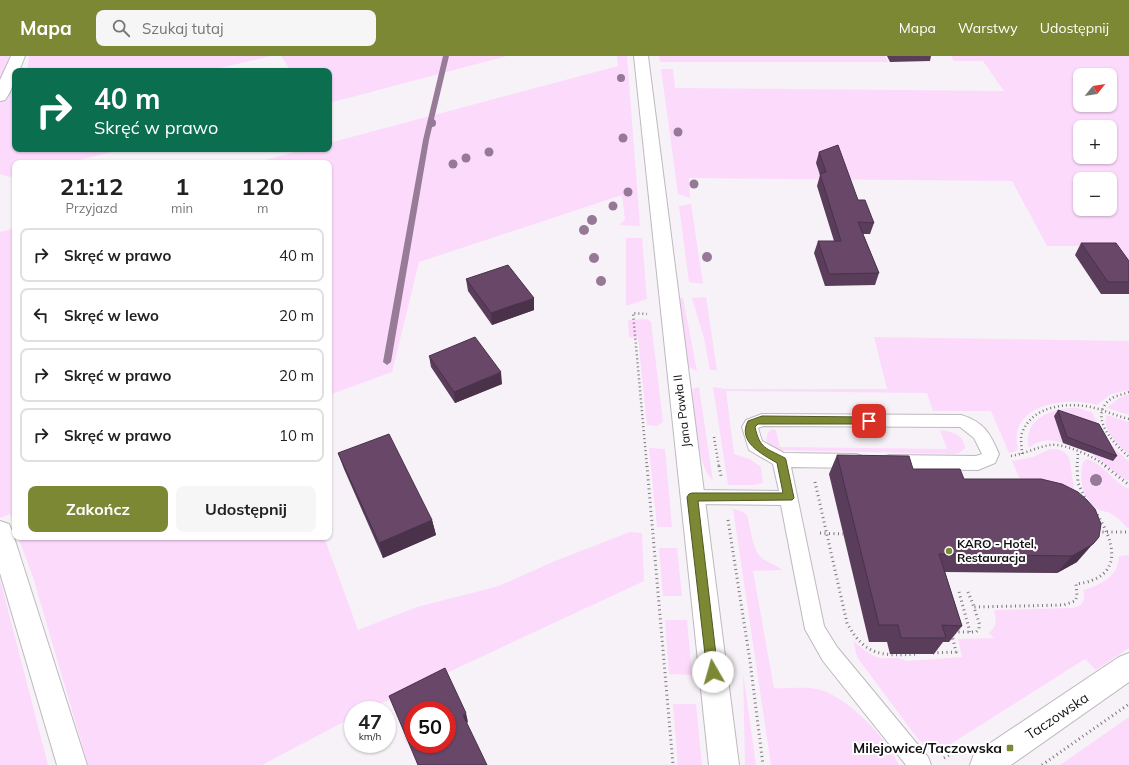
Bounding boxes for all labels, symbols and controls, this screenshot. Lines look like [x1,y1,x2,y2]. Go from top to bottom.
search box [96,10,376,46]
text: Mapa [20,16,72,40]
icon: search [110,17,132,39]
text: Szukaj tutaj [142,19,224,38]
text: Mapa [899,19,936,37]
text: Warstwy [958,19,1018,37]
text: Udostępnij [1040,19,1109,37]
north arrow [1073,68,1117,112]
map controls [1073,68,1117,216]
text: 40 m [94,81,160,116]
icon: right [28,84,80,136]
text: Skręć w prawo [94,116,218,139]
button: + [1073,120,1117,164]
text: 21:12 [60,171,123,201]
text: 1 [175,171,189,201]
text: 120 [241,171,284,201]
button: − [1073,172,1117,216]
text: Przyjazd [66,200,118,216]
text: min [171,200,193,216]
text: m [257,200,268,216]
icon: right [30,244,52,266]
text: Skręć w prawo [64,246,171,265]
text: 40 m [279,246,314,265]
icon: left [30,304,52,326]
text: Skręć w lewo [64,306,159,325]
text: 20 m [279,306,314,325]
icon: right [30,364,52,386]
text: Skręć w prawo [64,366,171,385]
text: 20 m [279,366,314,385]
street label: Jana Pawła II [670,374,693,448]
pin [852,404,886,438]
icon: arrive [858,410,880,432]
icon: right [30,424,52,446]
text: Skręć w prawo [64,426,171,445]
text: 10 m [279,426,314,445]
button: Zakończ [28,486,168,532]
button: Udostępnij [176,486,316,532]
place label: KARO - Hotel, Restauracja [957,536,1037,565]
marker: KARO - Hotel, Restauracja [944,546,954,556]
position arrow [692,651,734,693]
street label: Taczowska [1022,688,1092,744]
speed limit sign: 50 [404,701,456,753]
text: 47 [358,709,382,734]
text: km/h [359,730,381,743]
place label: Milejowice/Taczowska [853,739,1002,757]
marker: Milejowice/Taczowska [1005,743,1015,753]

